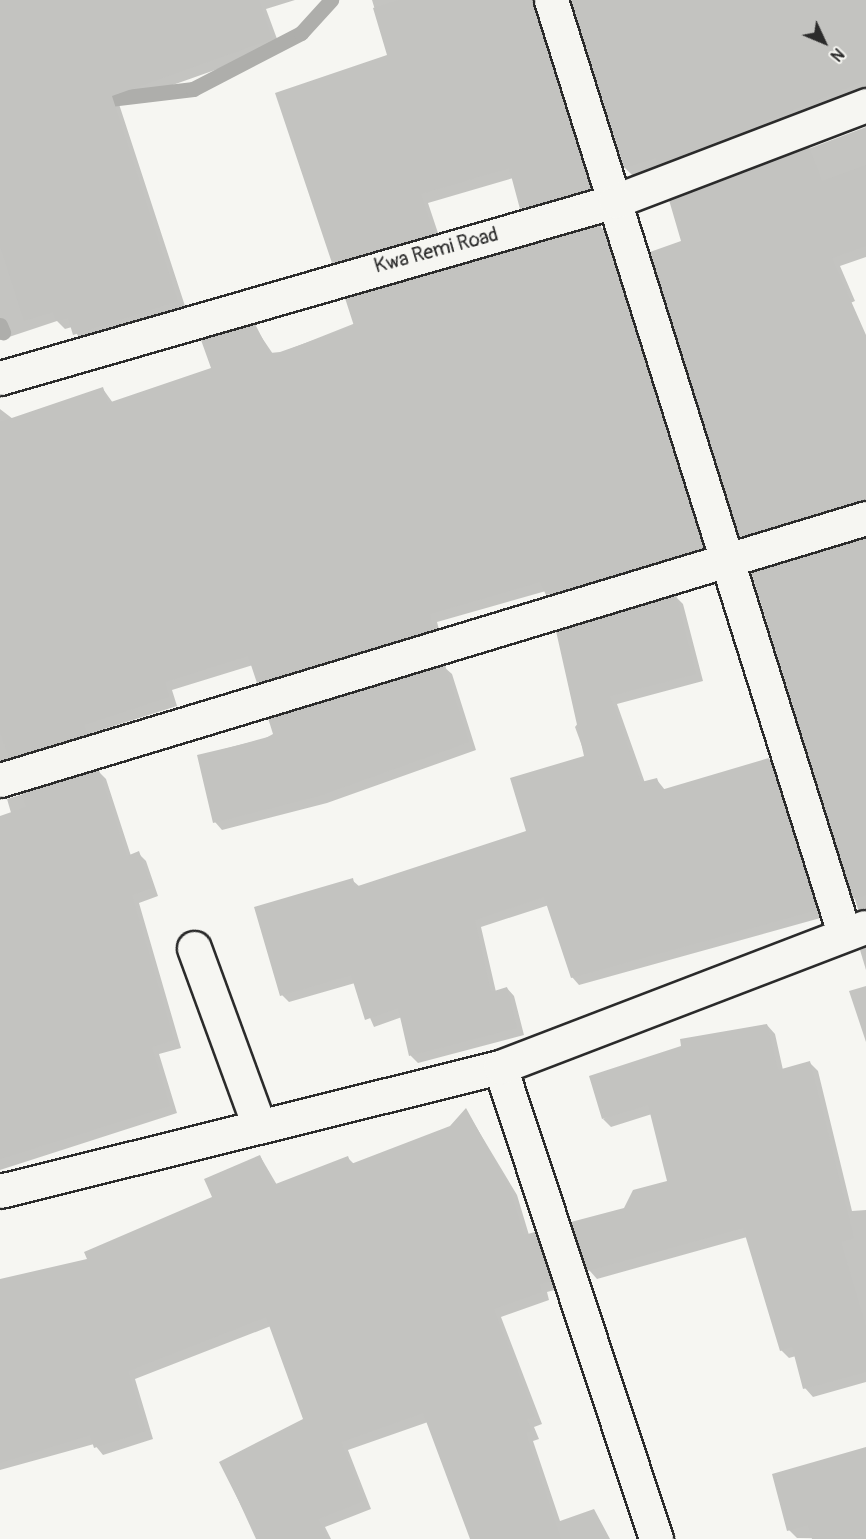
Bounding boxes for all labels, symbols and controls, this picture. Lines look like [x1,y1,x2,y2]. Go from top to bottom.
north arrow [794,12,854,72]
text: N [826,44,848,65]
street label: Kwa Remi Road [371,222,501,278]

